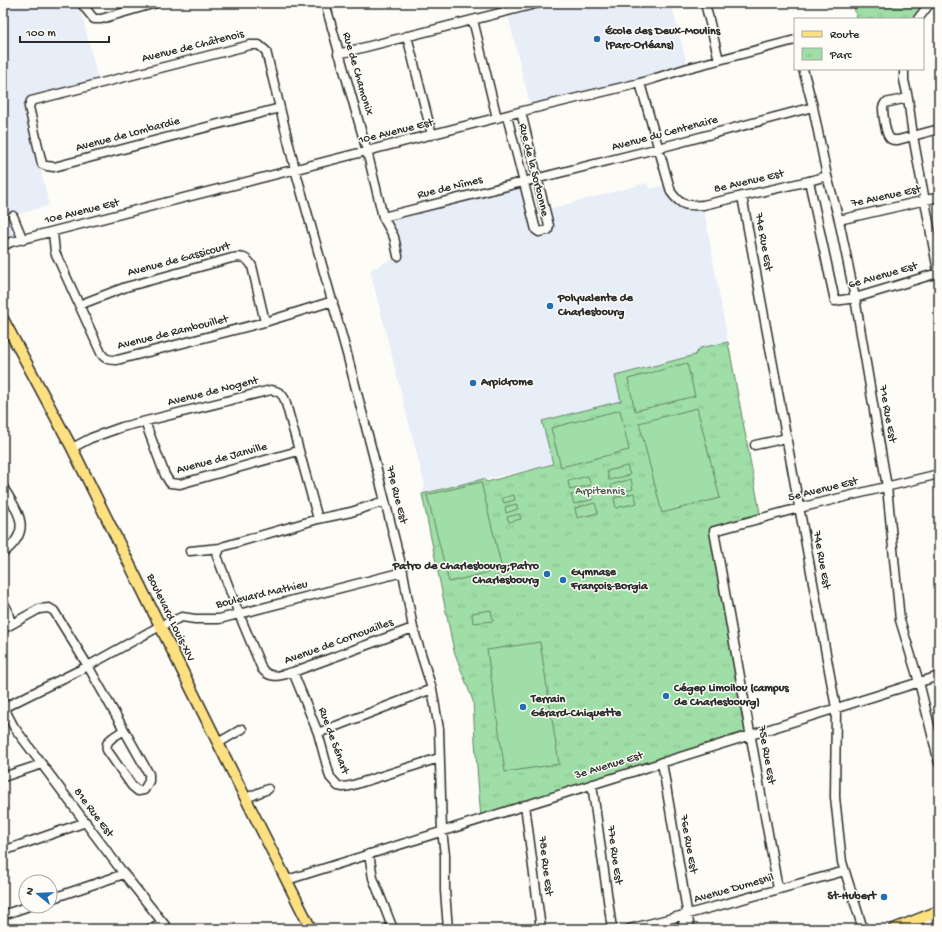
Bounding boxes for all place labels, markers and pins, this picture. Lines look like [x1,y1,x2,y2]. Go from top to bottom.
place label: École des Deux-Moulins (Parc-Orléans) [604,25,721,53]
marker: École des Deux-Moulins (Parc-Orléans) [592,34,602,44]
place label: Polyvalente de Charlesbourg [557,292,634,320]
marker: Polyvalente de Charlesbourg [545,301,555,311]
place label: Arpidrome [480,376,534,390]
marker: Arpidrome [468,378,478,388]
place label: Patro de Charlesbourg;Patro Charlesbourg [392,560,540,588]
place label: Gymnase François-Borgia [570,566,649,594]
marker: Patro de Charlesbourg;Patro Charlesbourg [542,569,552,579]
marker: Gymnase François-Borgia [558,575,568,585]
place label: Cégep Limoilou (campus de Charlesbourg) [673,682,789,710]
marker: Cégep Limoilou (campus de Charlesbourg) [661,691,671,701]
place label: Terrain Gérard-Chiquette [530,693,622,721]
marker: Terrain Gérard-Chiquette [518,702,528,712]
place label: St-Hubert [828,890,877,904]
marker: St-Hubert [879,892,889,902]

